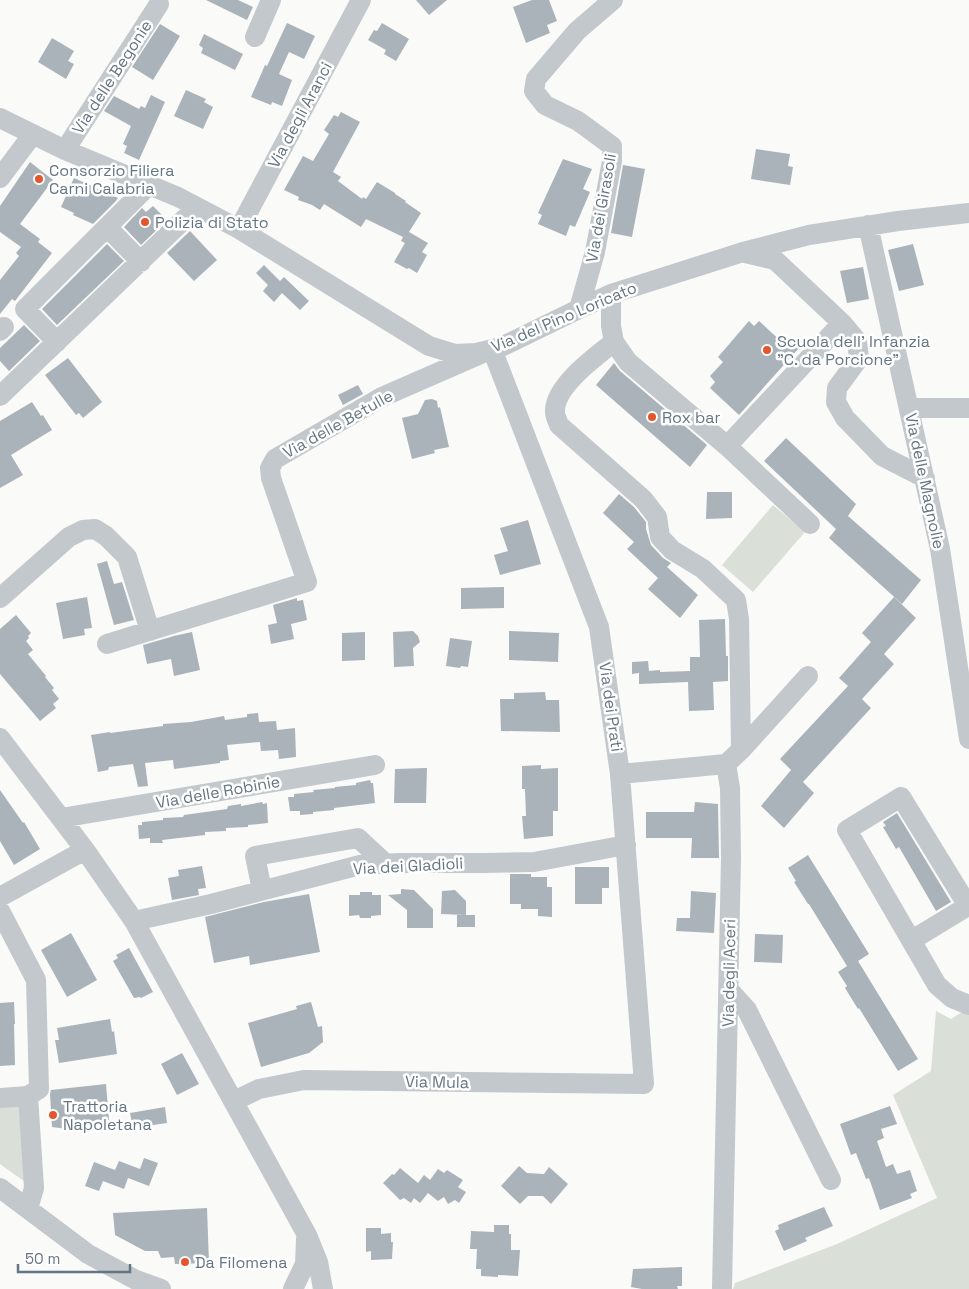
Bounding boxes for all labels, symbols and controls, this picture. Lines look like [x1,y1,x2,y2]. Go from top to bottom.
street label: Via delle Begonie [67,16,157,138]
street label: Via degli Aranci [263,58,337,172]
street label: Via dei Girasoli [581,152,621,264]
place label: Consorzio Filiera Carni Calabria [49,160,174,199]
marker: Consorzio Filiera Carni Calabria [33,173,45,185]
place label: Polizia di Stato [155,212,269,233]
marker: Polizia di Stato [139,216,151,228]
street label: Via del Pino Loricato [488,277,640,357]
place label: Scuola dell' Infanzia "C. da Porcione" [777,331,930,370]
marker: Scuola dell' Infanzia "C. da Porcione" [761,344,773,356]
street label: Via delle Betulle [279,385,397,463]
place label: Rox bar [662,407,721,428]
marker: Rox bar [646,411,658,423]
street label: Via delle Magnolie [900,411,950,551]
street label: Via dei Prati [594,661,628,753]
street label: Via delle Robinie [154,771,282,813]
street label: Via dei Gladioli [352,853,464,879]
street label: Via degli Aceri [718,919,740,1027]
street label: Via Mula [405,1071,469,1093]
place label: Trattoria Napoletana [63,1096,152,1135]
marker: Trattoria Napoletana [47,1109,59,1121]
scale bar [18,1242,130,1274]
text: 50 m [25,1249,60,1268]
place label: Da Filomena [195,1252,288,1273]
marker: Da Filomena [179,1256,191,1268]

